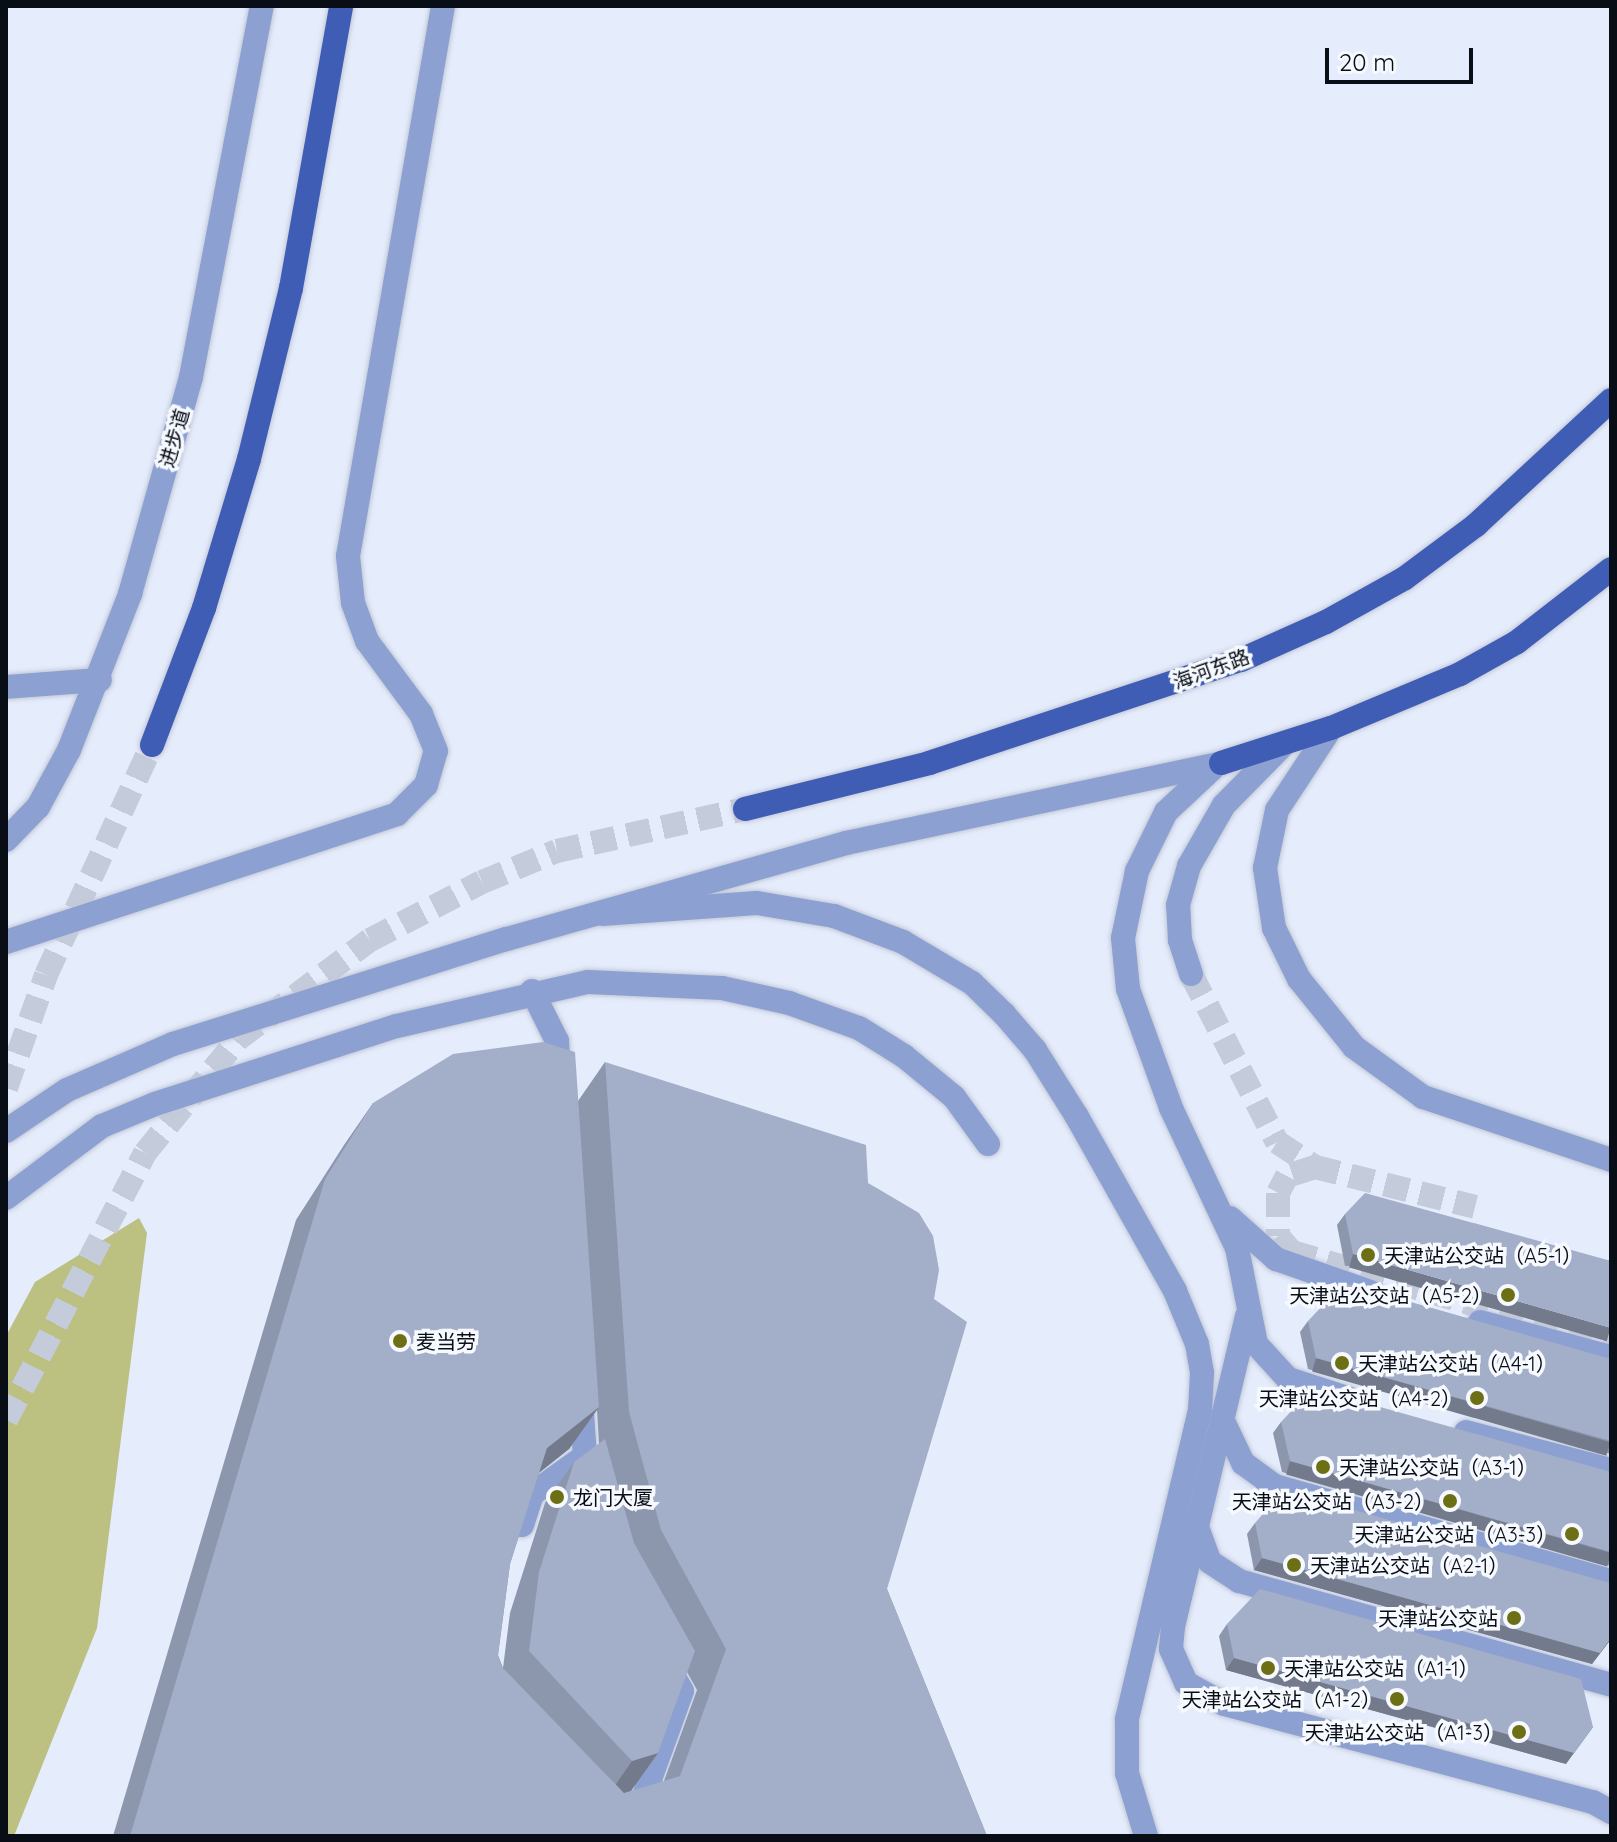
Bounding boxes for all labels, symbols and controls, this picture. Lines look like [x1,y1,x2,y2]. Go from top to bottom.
scale bar [1329,32,1477,82]
text: 20 m [1339,47,1395,77]
street label: 进步道 [154,406,194,470]
street label: 海河东路 [1169,644,1253,694]
place label: 天津站公交站（A5-1） [1384,1243,1582,1267]
marker: 天津站公交站（A5-1） [1359,1246,1377,1264]
place label: 天津站公交站（A5-2） [1289,1283,1492,1307]
marker: 天津站公交站（A5-2） [1499,1286,1517,1304]
place label: 麦当劳 [416,1329,476,1353]
marker: 麦当劳 [391,1332,409,1350]
place label: 天津站公交站（A4-1） [1358,1351,1556,1375]
marker: 天津站公交站（A4-1） [1333,1354,1351,1372]
place label: 天津站公交站（A4-2） [1259,1386,1461,1410]
marker: 天津站公交站（A4-2） [1468,1389,1486,1407]
place label: 天津站公交站（A3-1） [1339,1455,1537,1479]
marker: 天津站公交站（A3-1） [1314,1458,1332,1476]
place label: 龙门大厦 [573,1485,653,1509]
marker: 龙门大厦 [548,1488,566,1506]
place label: 天津站公交站（A3-2） [1232,1489,1434,1513]
marker: 天津站公交站（A3-2） [1441,1492,1459,1510]
place label: 天津站公交站（A3-3） [1354,1522,1556,1546]
marker: 天津站公交站（A3-3） [1563,1525,1581,1543]
place label: 天津站公交站（A2-1） [1310,1553,1508,1577]
marker: 天津站公交站（A2-1） [1285,1556,1303,1574]
place label: 天津站公交站 [1378,1606,1498,1630]
marker: 天津站公交站 [1505,1609,1523,1627]
place label: 天津站公交站（A1-1） [1284,1656,1479,1680]
marker: 天津站公交站（A1-1） [1259,1659,1277,1677]
place label: 天津站公交站（A1-2） [1182,1687,1381,1711]
marker: 天津站公交站（A1-2） [1388,1690,1406,1708]
place label: 天津站公交站（A1-3） [1304,1720,1503,1744]
marker: 天津站公交站（A1-3） [1510,1723,1528,1741]

